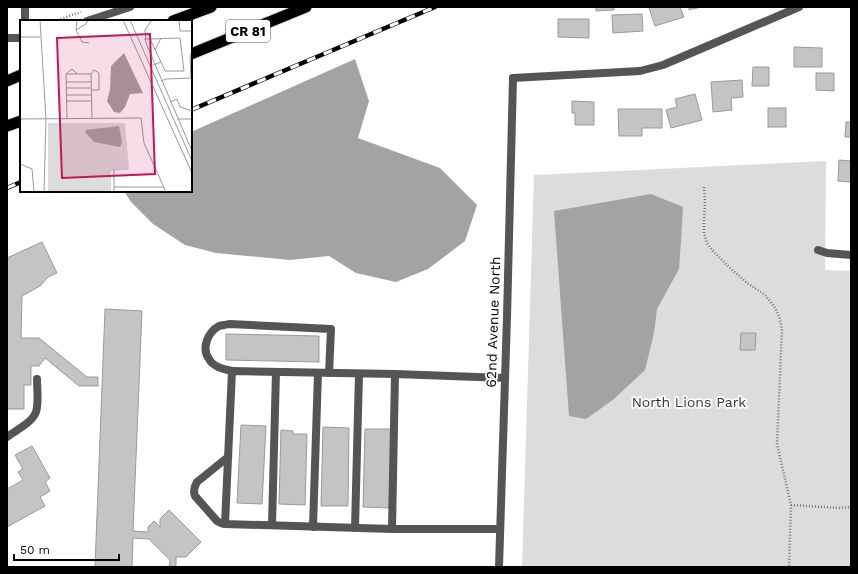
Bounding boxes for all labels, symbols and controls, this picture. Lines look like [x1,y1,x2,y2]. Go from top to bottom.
inset map [20,20,192,192]
road number: CR 81 [226,20,270,42]
street label: 62nd Avenue North [483,256,503,388]
park label: North Lions Park [632,394,746,410]
scale bar [14,536,119,562]
text: 50 m [20,543,50,557]

